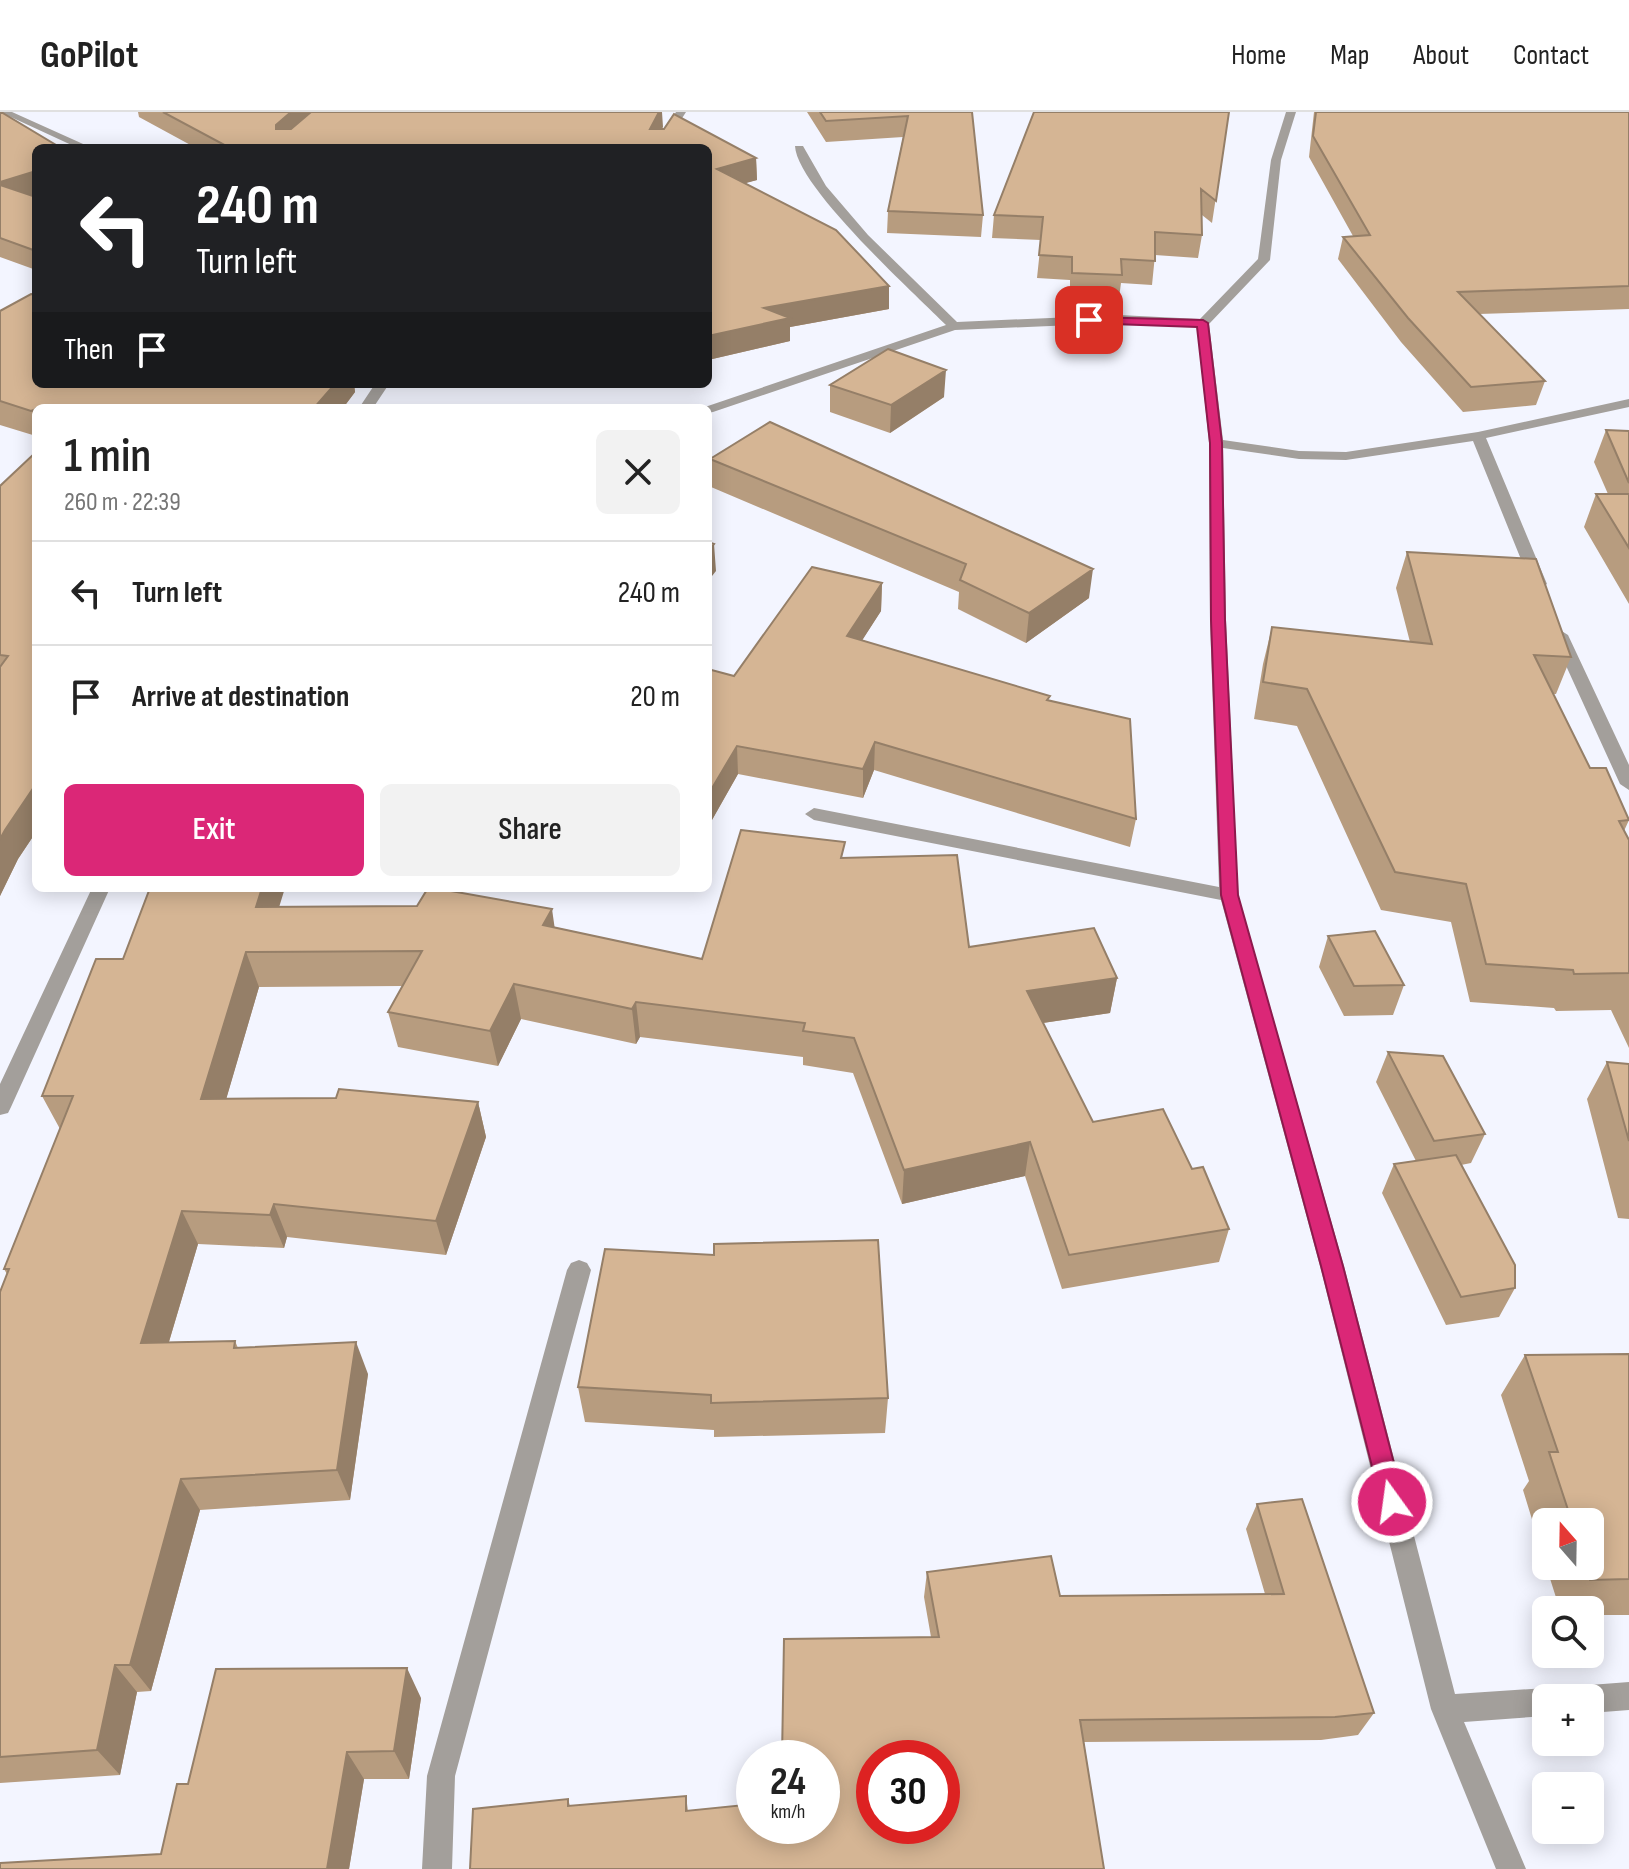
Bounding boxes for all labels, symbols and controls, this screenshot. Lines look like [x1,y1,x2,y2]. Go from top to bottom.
text: GoPilot [40,33,138,78]
text: Home [1231,39,1286,72]
text: Map [1330,39,1369,72]
text: About [1413,39,1469,72]
text: Contact [1513,39,1589,72]
text: 240 m [196,173,319,240]
icon: left [64,176,168,280]
text: Turn left [196,241,297,284]
pin [1055,286,1123,354]
icon: arrive [1067,298,1111,342]
icon: arrive [130,328,174,372]
text: Then [64,332,114,368]
text: 1 min [64,428,151,485]
button: close [596,430,680,514]
text: 260 m · 22:39 [64,487,181,518]
icon: left [64,571,108,615]
text: Turn left [132,575,222,611]
text: 240 m [618,575,680,611]
icon: arrive [64,675,108,719]
text: Arrive at destination [132,679,349,715]
text: 20 m [630,679,680,715]
button: Exit [64,784,364,876]
button: Share [380,784,680,876]
position arrow [1350,1460,1434,1544]
north arrow [1532,1508,1604,1580]
map controls [1532,1508,1604,1844]
button: search [1532,1596,1604,1668]
button: + [1532,1684,1604,1756]
speed limit sign: 30 [856,1740,960,1844]
text: 24 [770,1758,806,1806]
button: − [1532,1772,1604,1844]
text: km/h [771,1800,805,1824]

